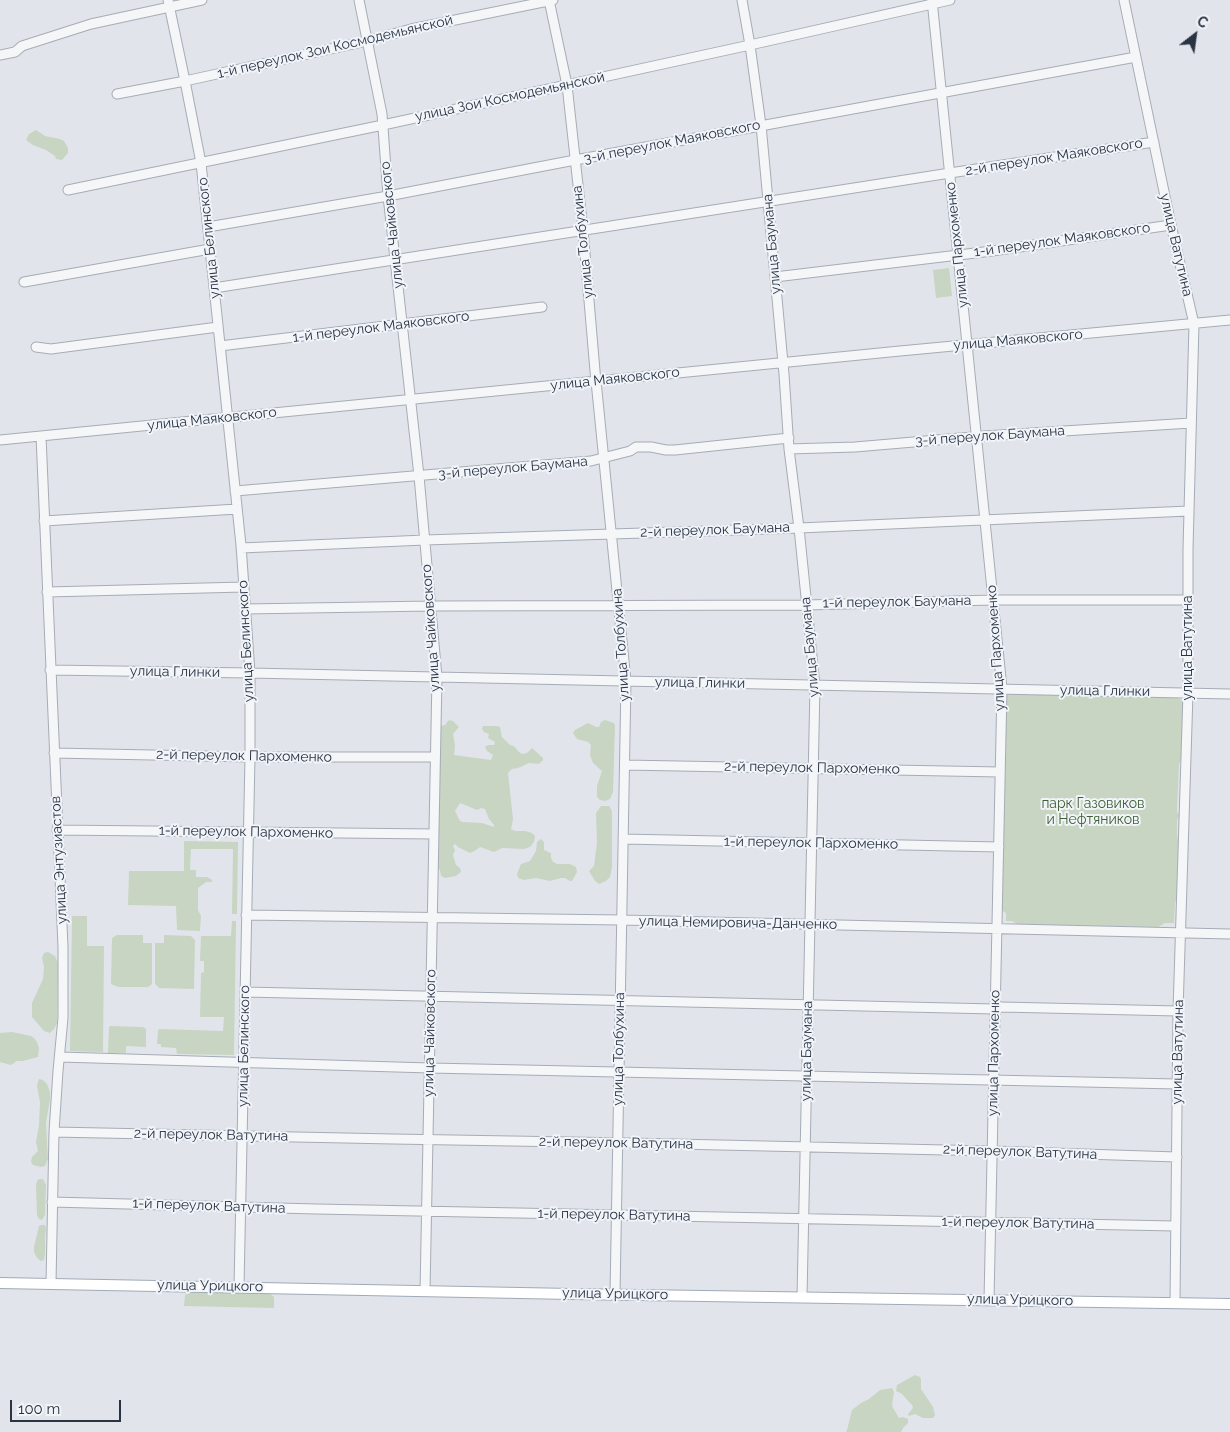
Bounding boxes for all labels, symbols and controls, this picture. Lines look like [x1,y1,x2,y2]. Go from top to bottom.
north arrow [1170,10,1220,60]
street label: 1-й переулок Зои Космодемьянской [216,12,454,82]
text: С [1194,13,1211,31]
street label: улица Зои Космодемьянской [414,69,606,125]
street label: 3-й переулок Маяковского [582,117,762,167]
street label: 2-й переулок Маяковского [964,135,1144,179]
street label: улица Чайковского [377,161,407,289]
street label: улица Белинского [194,177,224,299]
street label: улица Пархоменко [942,181,972,309]
street label: улица Толбухина [569,185,597,299]
street label: улица Ватутина [1156,192,1196,298]
street label: улица Баумана [759,193,785,295]
street label: 1-й переулок Маяковского [973,219,1151,261]
street label: 1-й переулок Маяковского [292,308,470,346]
street label: улица Маяковского [953,326,1083,354]
street label: улица Маяковского [550,364,680,394]
street label: улица Маяковского [147,404,277,434]
street label: 3-й переулок Баумана [915,422,1065,450]
street label: 3-й переулок Баумана [437,453,589,483]
street label: 2-й переулок Баумана [640,519,790,541]
street label: улица Чайковского [418,564,444,692]
street label: улица Белинского [234,580,258,702]
street label: улица Пархоменко [983,584,1009,712]
street label: улица Толбухина [609,588,633,702]
street label: 1-й переулок Баумана [823,592,971,612]
street label: улица Ватутина [1180,595,1196,701]
street label: улица Баумана [797,596,823,698]
street label: улица Глинки [130,663,220,681]
street label: улица Глинки [655,674,745,692]
street label: улица Глинки [1060,682,1150,700]
street label: 2-й переулок Пархоменко [156,746,332,766]
street label: 2-й переулок Пархоменко [724,758,900,778]
street label: улица Энтузиастов [47,796,71,924]
park label: парк Газовиков и Нефтяников [1041,796,1145,829]
street label: 1-й переулок Пархоменко [159,822,333,842]
street label: 1-й переулок Пархоменко [724,833,898,853]
street label: улица Немировича-Данченко [639,913,837,933]
street label: улица Чайковского [420,969,440,1097]
street label: улица Белинского [235,985,253,1107]
street label: улица Пархоменко [984,990,1004,1116]
street label: улица Толбухина [610,992,628,1106]
street label: улица Ватутина [1169,999,1187,1105]
street label: улица Баумана [798,1001,816,1101]
street label: 2-й переулок Ватутина [134,1125,288,1145]
street label: 2-й переулок Ватутина [539,1133,693,1153]
street label: 2-й переулок Ватутина [942,1141,1098,1163]
street label: 1-й переулок Ватутина [132,1195,286,1217]
street label: 1-й переулок Ватутина [537,1205,691,1225]
street label: 1-й переулок Ватутина [941,1213,1095,1233]
street label: улица Урицкого [157,1277,263,1295]
street label: улица Урицкого [562,1285,668,1303]
street label: улица Урицкого [967,1291,1073,1309]
scale bar [12,1390,124,1422]
text: 100 m [18,1400,60,1418]

